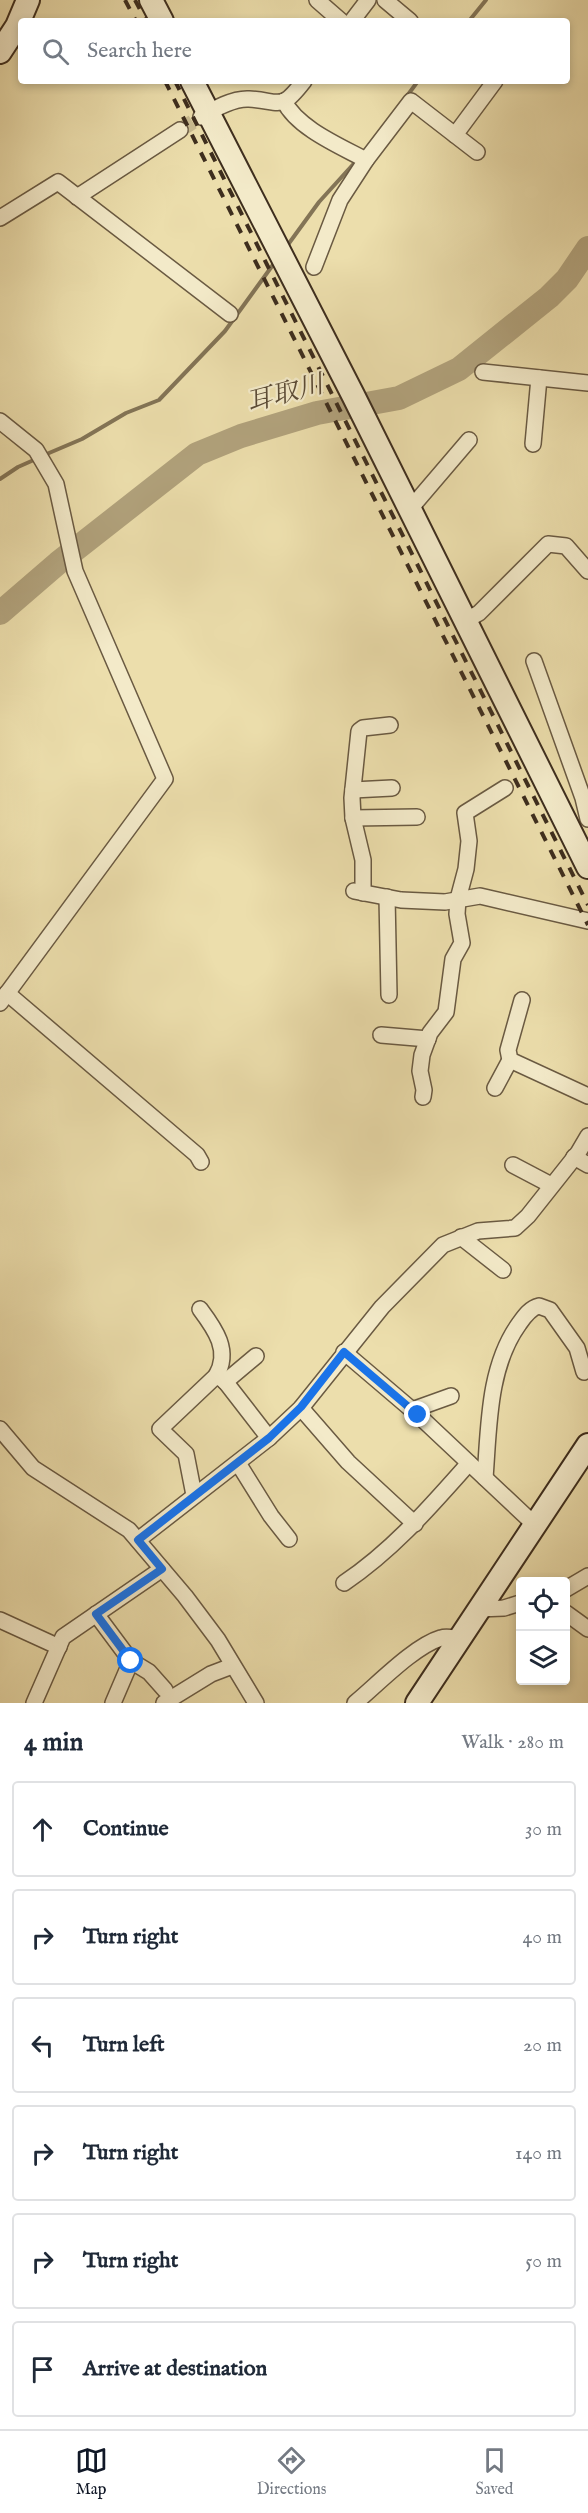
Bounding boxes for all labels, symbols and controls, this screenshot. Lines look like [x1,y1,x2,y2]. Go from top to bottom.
search box [18,18,570,84]
icon: search [39,35,72,68]
text: Search here [87,37,192,65]
water label: 耳取川 [243,367,330,420]
route end [404,1401,430,1427]
map controls [516,1577,570,1685]
button: locate [516,1577,570,1631]
button: layers [516,1631,570,1685]
route start [117,1647,143,1673]
text: 4 min [24,1726,83,1759]
text: Walk · 280 m [461,1730,564,1755]
icon: ahead [26,1813,59,1846]
text: Continue [83,1815,169,1843]
text: 30 m [525,1817,562,1842]
icon: right [26,1921,59,1954]
text: Turn right [83,1923,178,1951]
text: 40 m [523,1925,562,1950]
icon: left [26,2029,59,2062]
text: Turn left [83,2031,165,2059]
text: 20 m [523,2033,562,2058]
icon: right [26,2137,59,2170]
text: Turn right [83,2139,178,2167]
text: 140 m [515,2141,562,2166]
icon: right [26,2245,59,2278]
text: Turn right [83,2247,178,2275]
text: 50 m [525,2249,562,2274]
icon: arrive [26,2353,59,2386]
text: Arrive at destination [83,2355,267,2383]
tab: Map [75,2444,108,2500]
tab: Directions [257,2444,326,2500]
tab: Saved [476,2444,513,2500]

